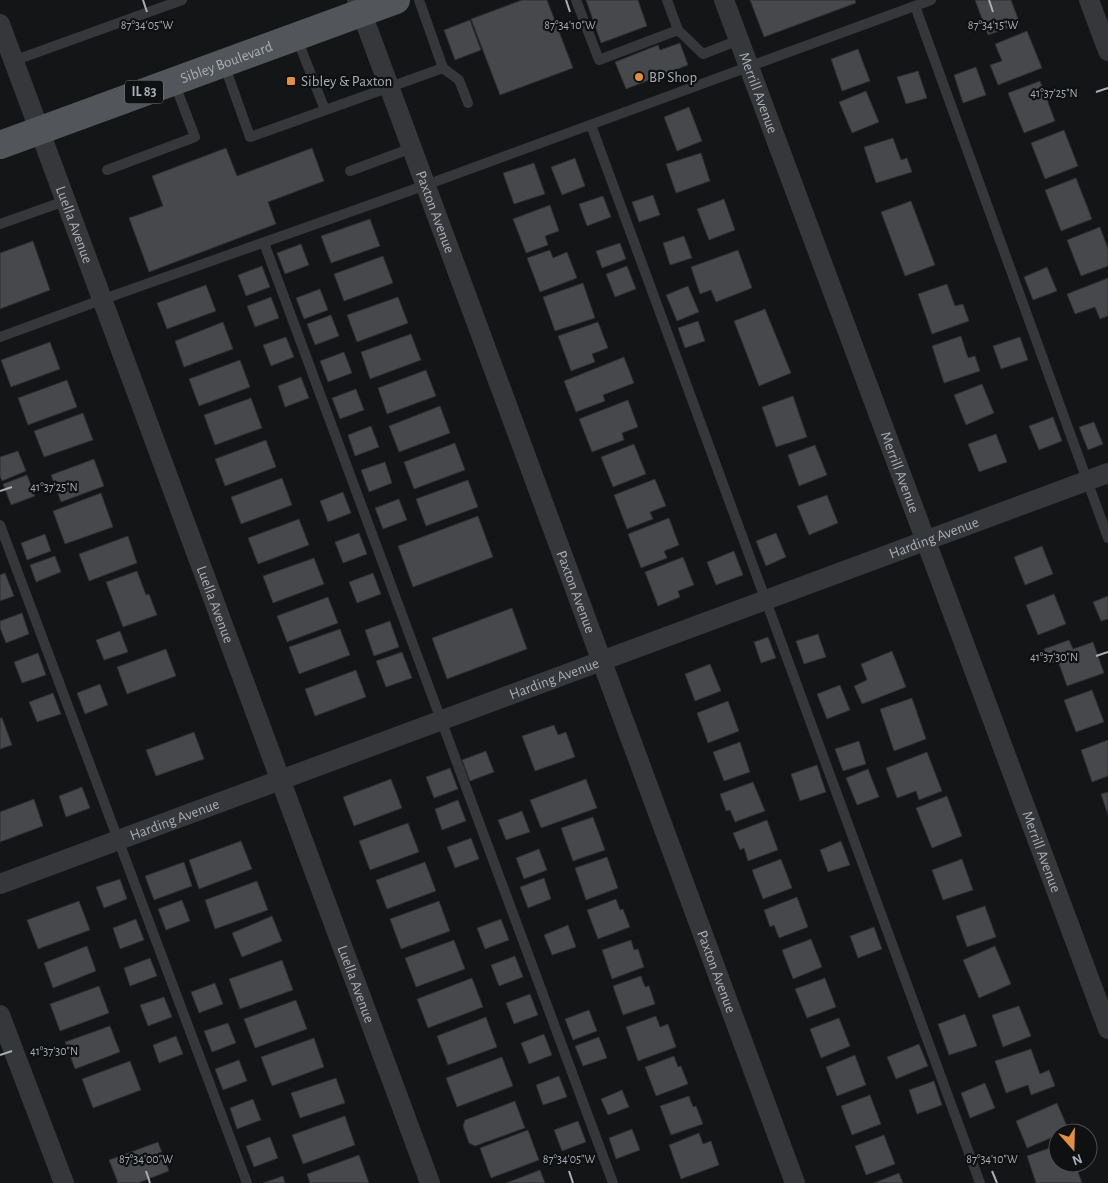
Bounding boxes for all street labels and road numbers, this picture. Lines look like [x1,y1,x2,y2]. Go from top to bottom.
street label: Sibley Boulevard [178,38,275,86]
street label: Merrill Avenue [737,50,781,136]
road number: IL 83 [125,80,163,104]
street label: Paxton Avenue [413,169,458,255]
street label: Luella Avenue [53,184,96,265]
street label: Merrill Avenue [878,430,922,515]
street label: Harding Avenue [887,514,981,561]
street label: Paxton Avenue [554,548,598,635]
street label: Luella Avenue [194,564,237,645]
street label: Harding Avenue [507,655,601,702]
street label: Harding Avenue [128,796,221,843]
street label: Merrill Avenue [1020,809,1064,894]
street label: Paxton Avenue [695,928,739,1015]
street label: Luella Avenue [335,943,377,1025]

